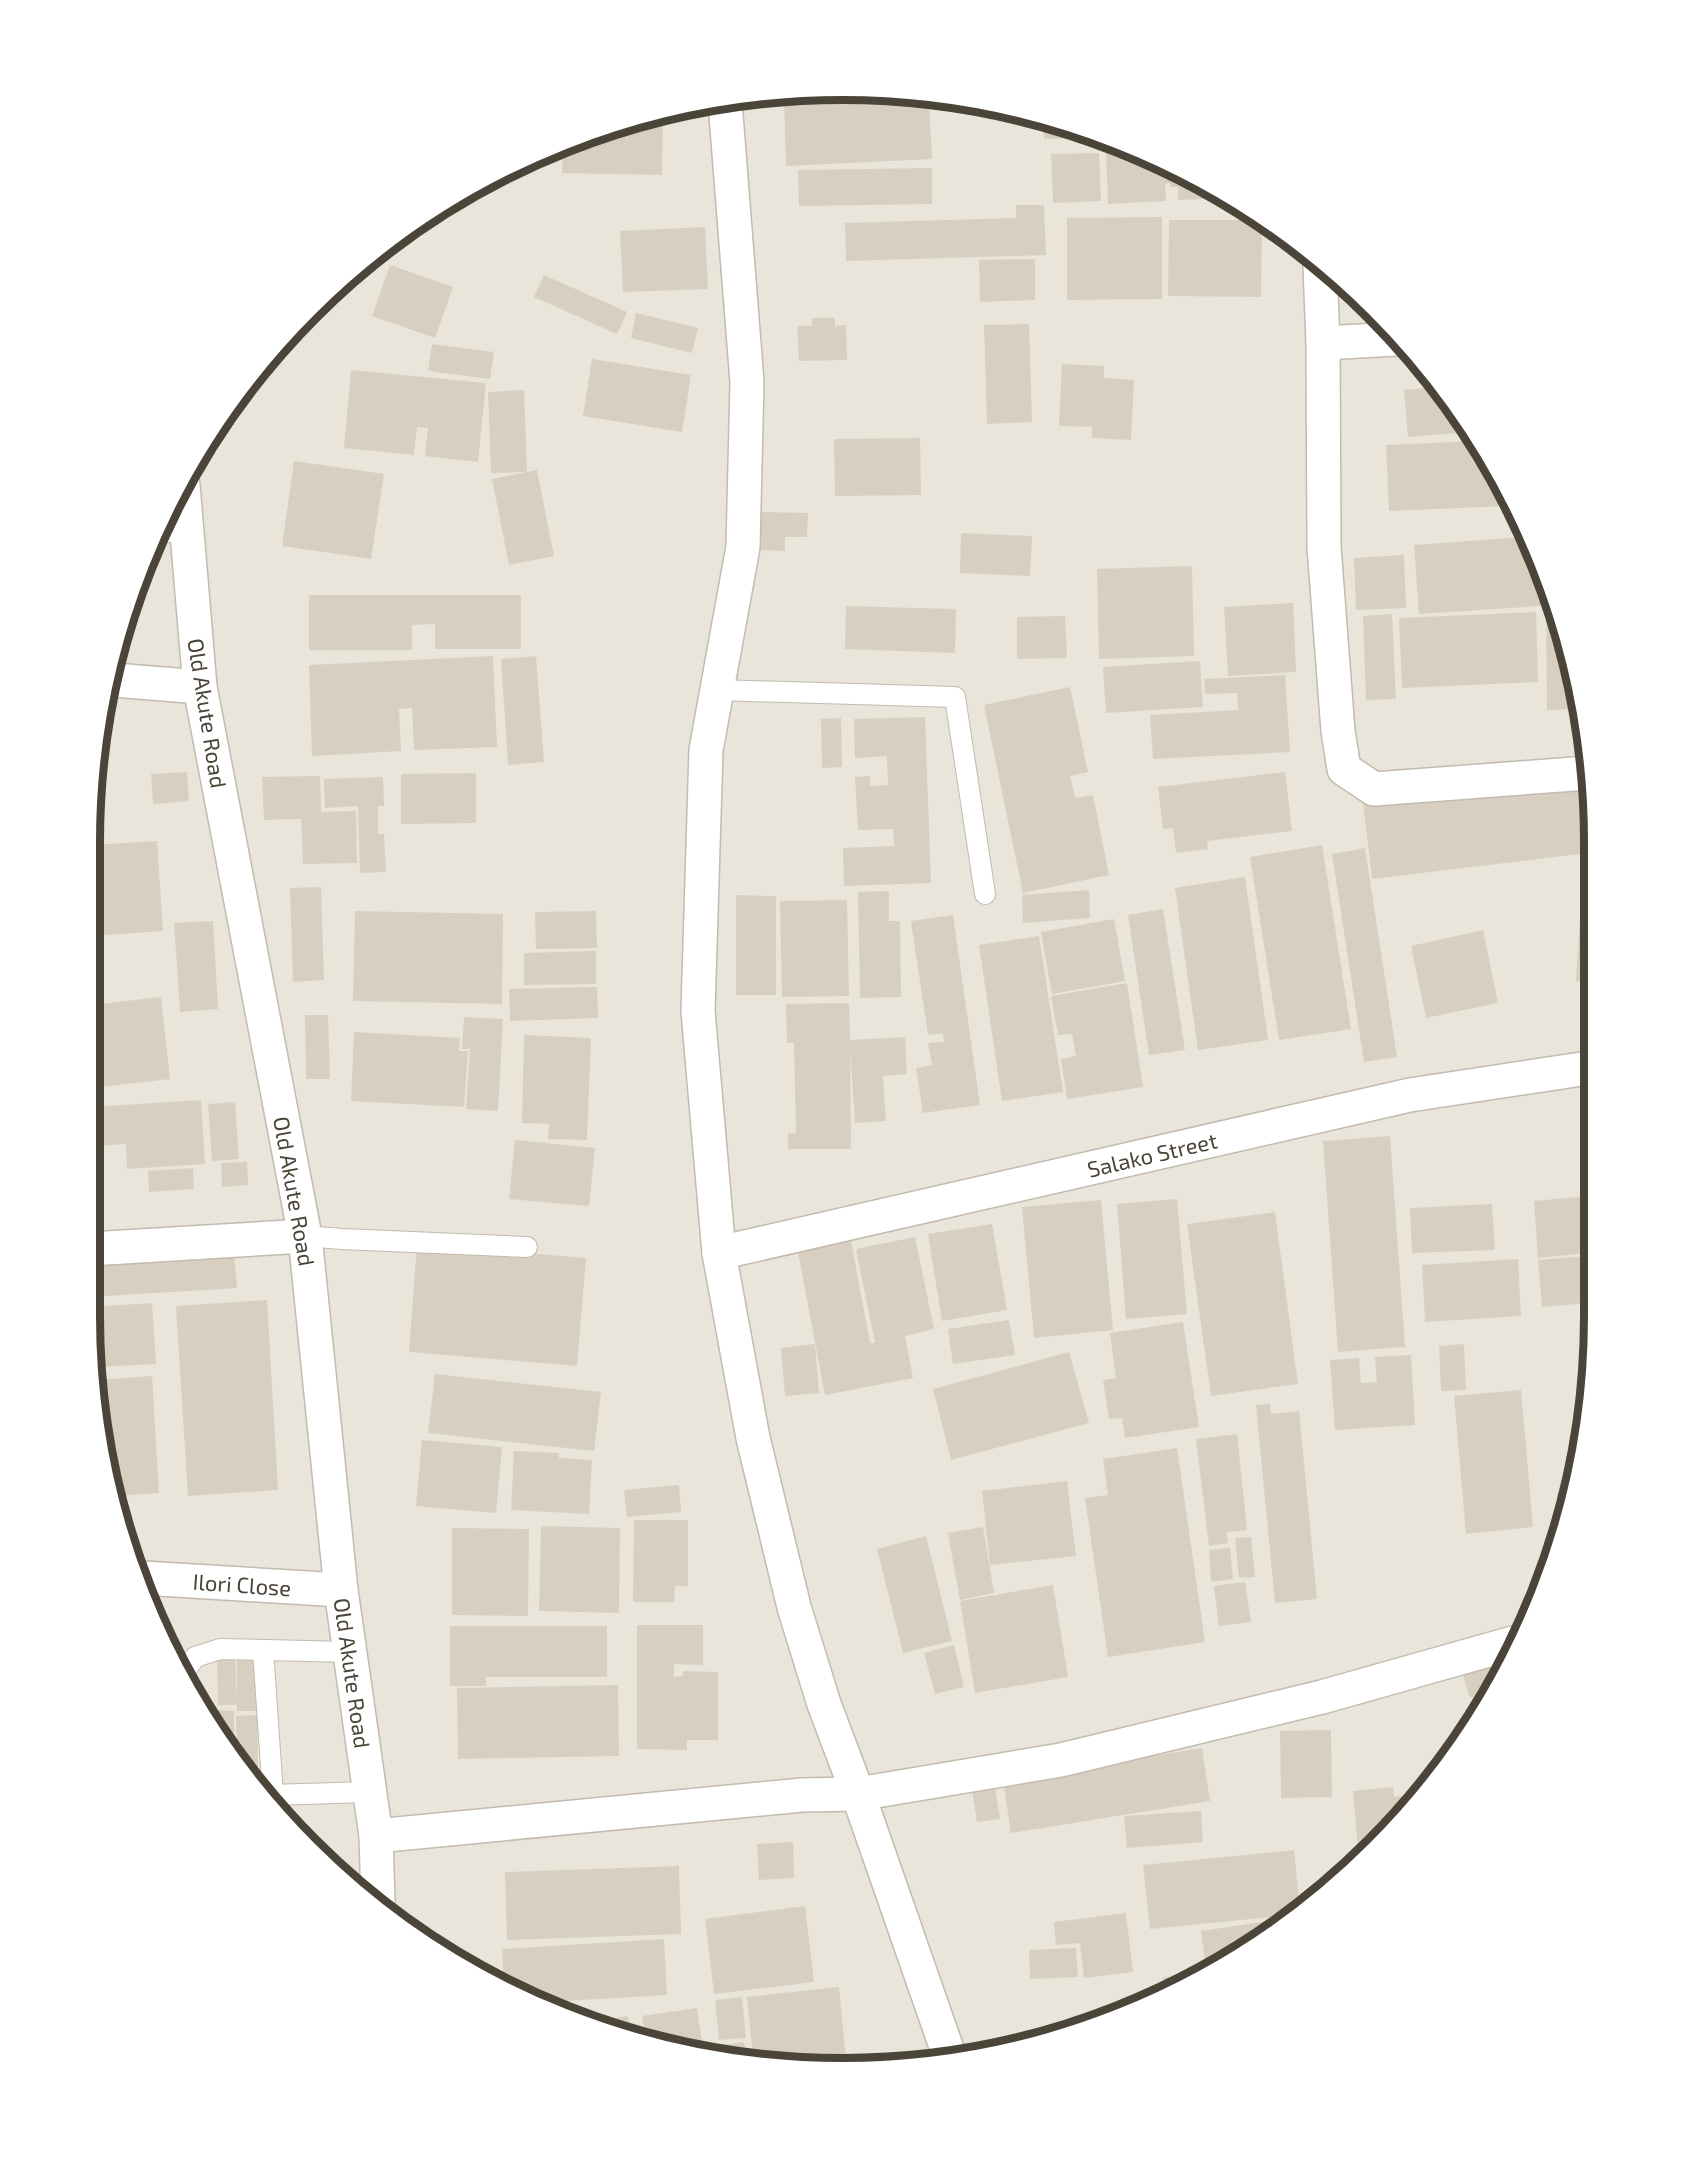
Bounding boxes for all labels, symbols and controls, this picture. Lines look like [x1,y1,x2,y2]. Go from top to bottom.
street label: Old Akute Road [183,636,233,790]
street label: Old Akute Road [269,1114,321,1268]
street label: Salako Street [1085,1126,1219,1182]
street label: Ilori Close [192,1568,292,1600]
street label: Old Akute Road [330,1596,376,1750]

